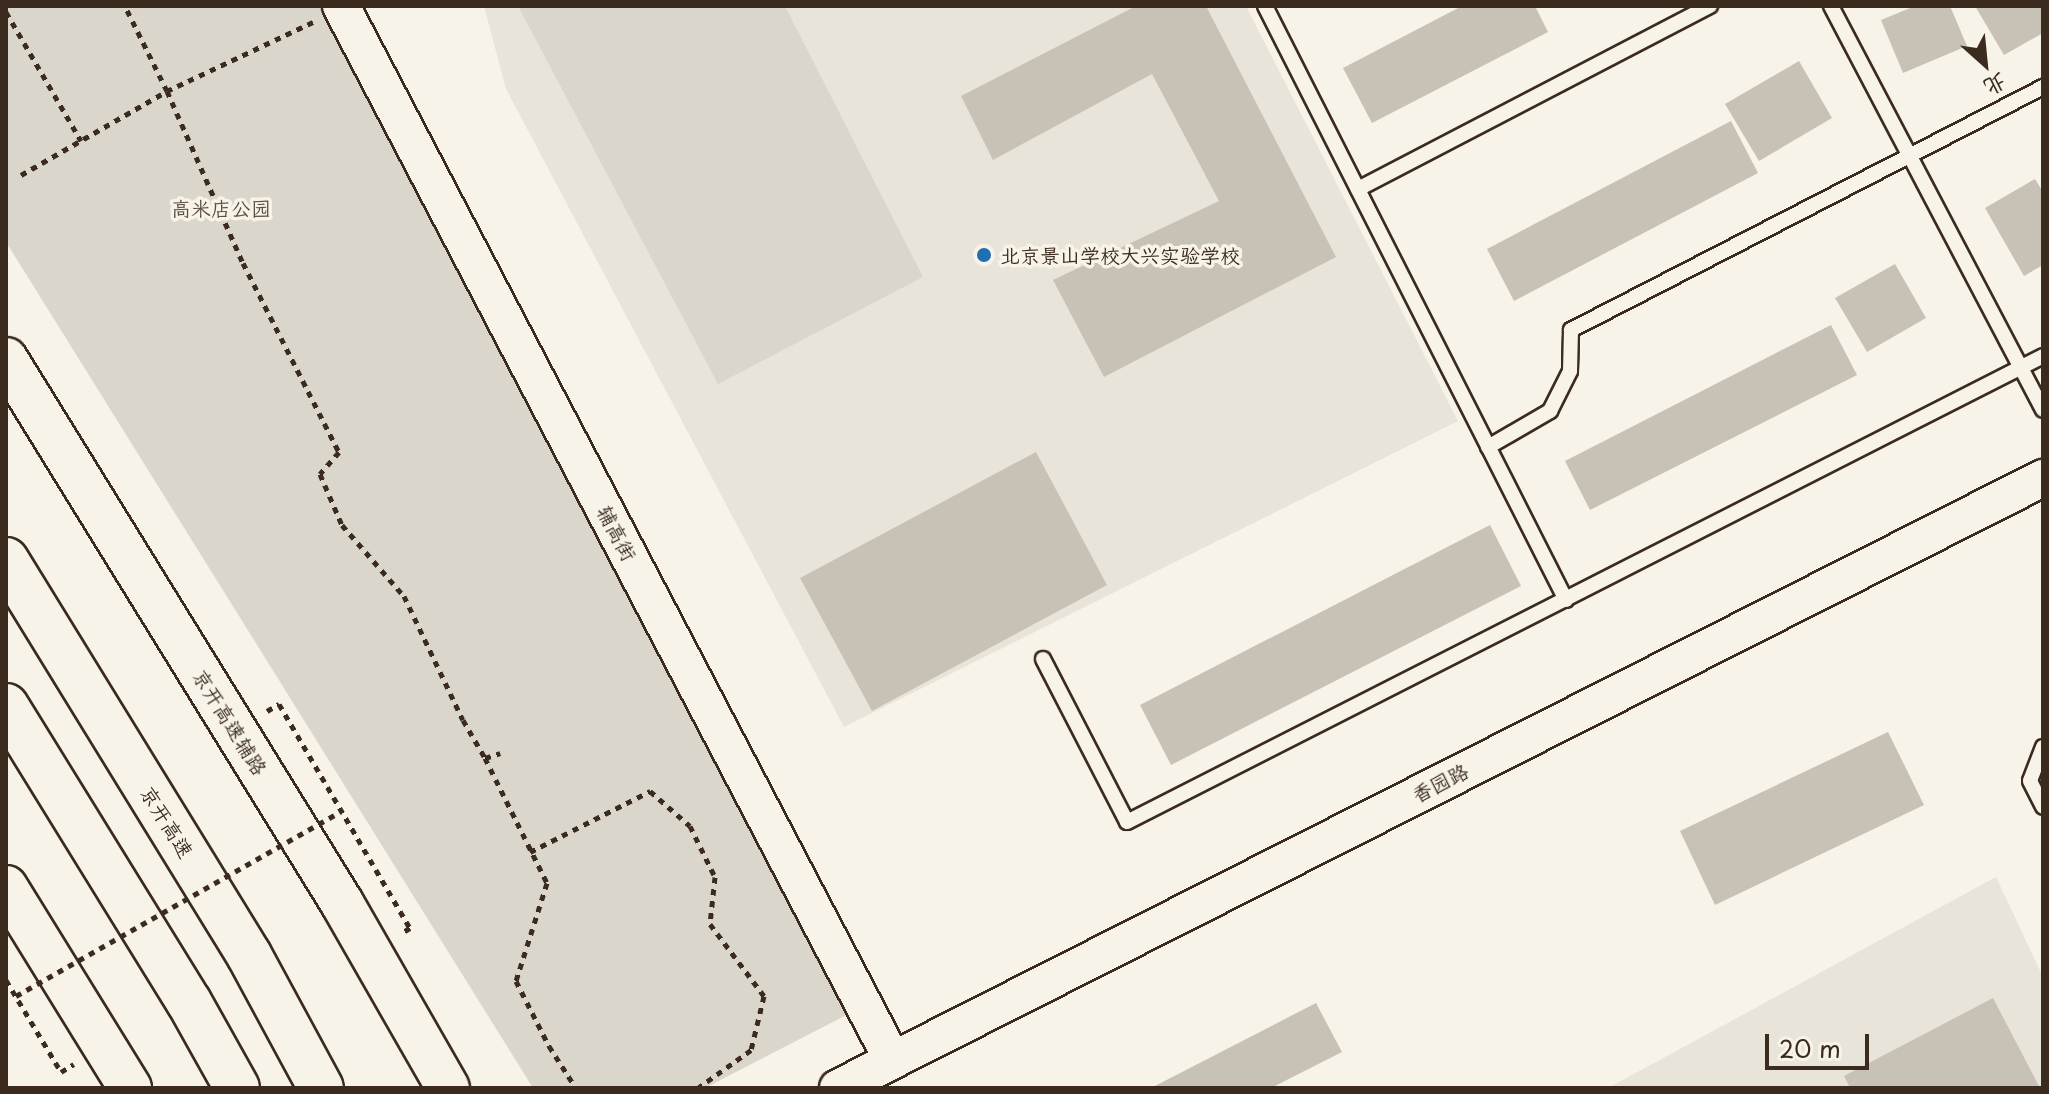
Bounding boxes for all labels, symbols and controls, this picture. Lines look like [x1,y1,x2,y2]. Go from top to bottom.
north arrow [1945,24,2025,104]
text: 北 [1979,66,2013,106]
park label: 高米店公园 [171,196,271,220]
place label: 北京景山学校大兴实验学校 [1000,243,1240,267]
marker: 北京景山学校大兴实验学校 [975,246,993,264]
street label: 辅高街 [592,501,642,565]
street label: 京开高速辅路 [188,665,272,779]
street label: 香园路 [1408,759,1472,807]
street label: 京开高速 [136,782,198,862]
scale bar [1769,1018,1873,1068]
text: 20 m [1779,1030,1841,1066]

